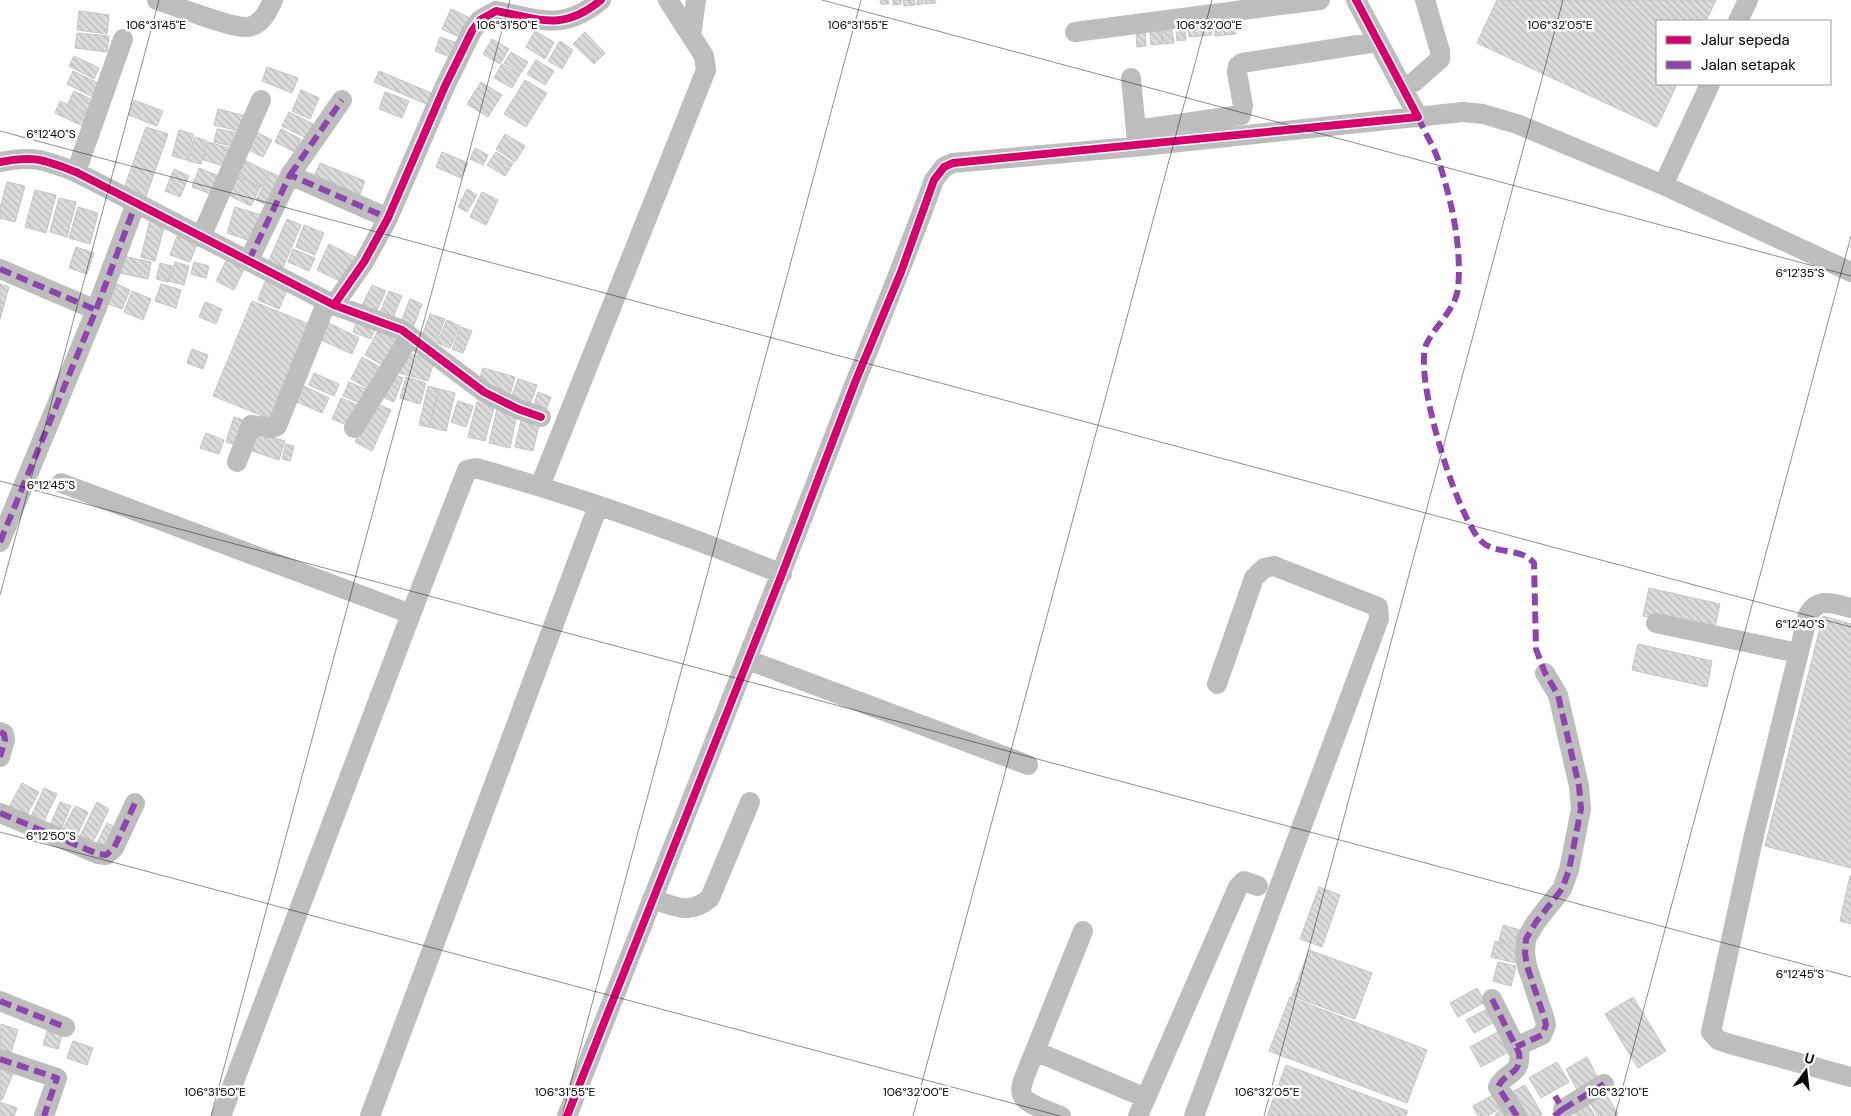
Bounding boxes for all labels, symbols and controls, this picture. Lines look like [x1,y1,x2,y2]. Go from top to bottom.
text: 106°31'45"E [126,17,186,33]
text: 106°31'50"E [476,17,538,33]
text: 106°31'55"E [828,17,888,33]
text: 106°32'00"E [1176,17,1242,33]
text: 106°32'05"E [1527,17,1593,33]
legend [1656,20,1831,85]
text: Jalur sepeda [1701,30,1790,50]
text: Jalan setapak [1701,55,1796,75]
text: 6°12'40"S [26,126,76,142]
text: 6°12'35"S [1776,265,1824,281]
text: 6°12'45"S [27,477,75,493]
text: 6°12'40"S [1775,616,1825,632]
text: 6°12'50"S [26,828,76,844]
text: 6°12'45"S [1776,966,1824,982]
north arrow [1781,1046,1831,1096]
text: U [1802,1049,1816,1068]
text: 106°31'50"E [184,1084,246,1100]
text: 106°31'55"E [535,1084,595,1100]
text: 106°32'00"E [883,1084,949,1100]
text: 106°32'05"E [1234,1084,1300,1100]
text: 106°32'10"E [1587,1084,1649,1100]

